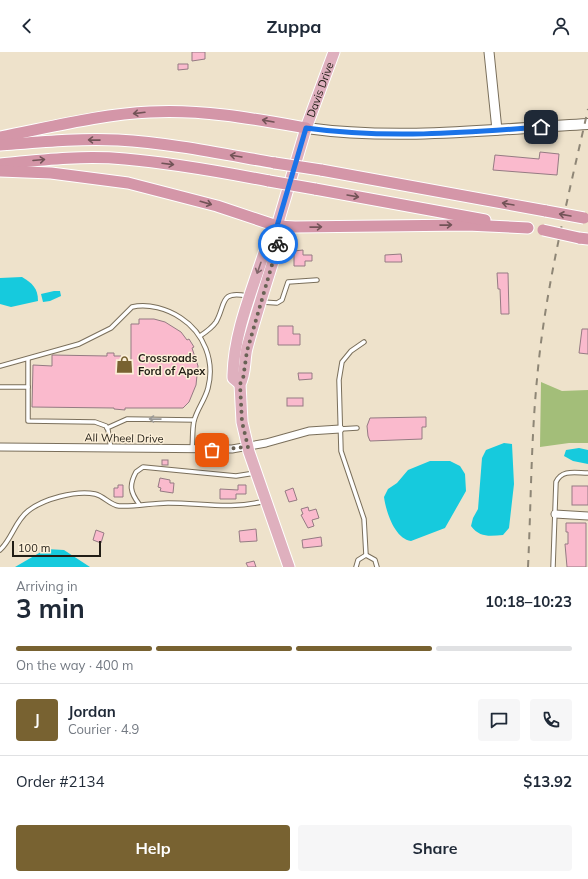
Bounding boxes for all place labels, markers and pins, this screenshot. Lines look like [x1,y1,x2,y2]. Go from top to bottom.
pin [524,110,558,144]
place label: Crossroads Ford of Apex [138,351,206,378]
shop icon: Crossroads Ford of Apex [115,354,135,374]
pin [195,433,229,467]

